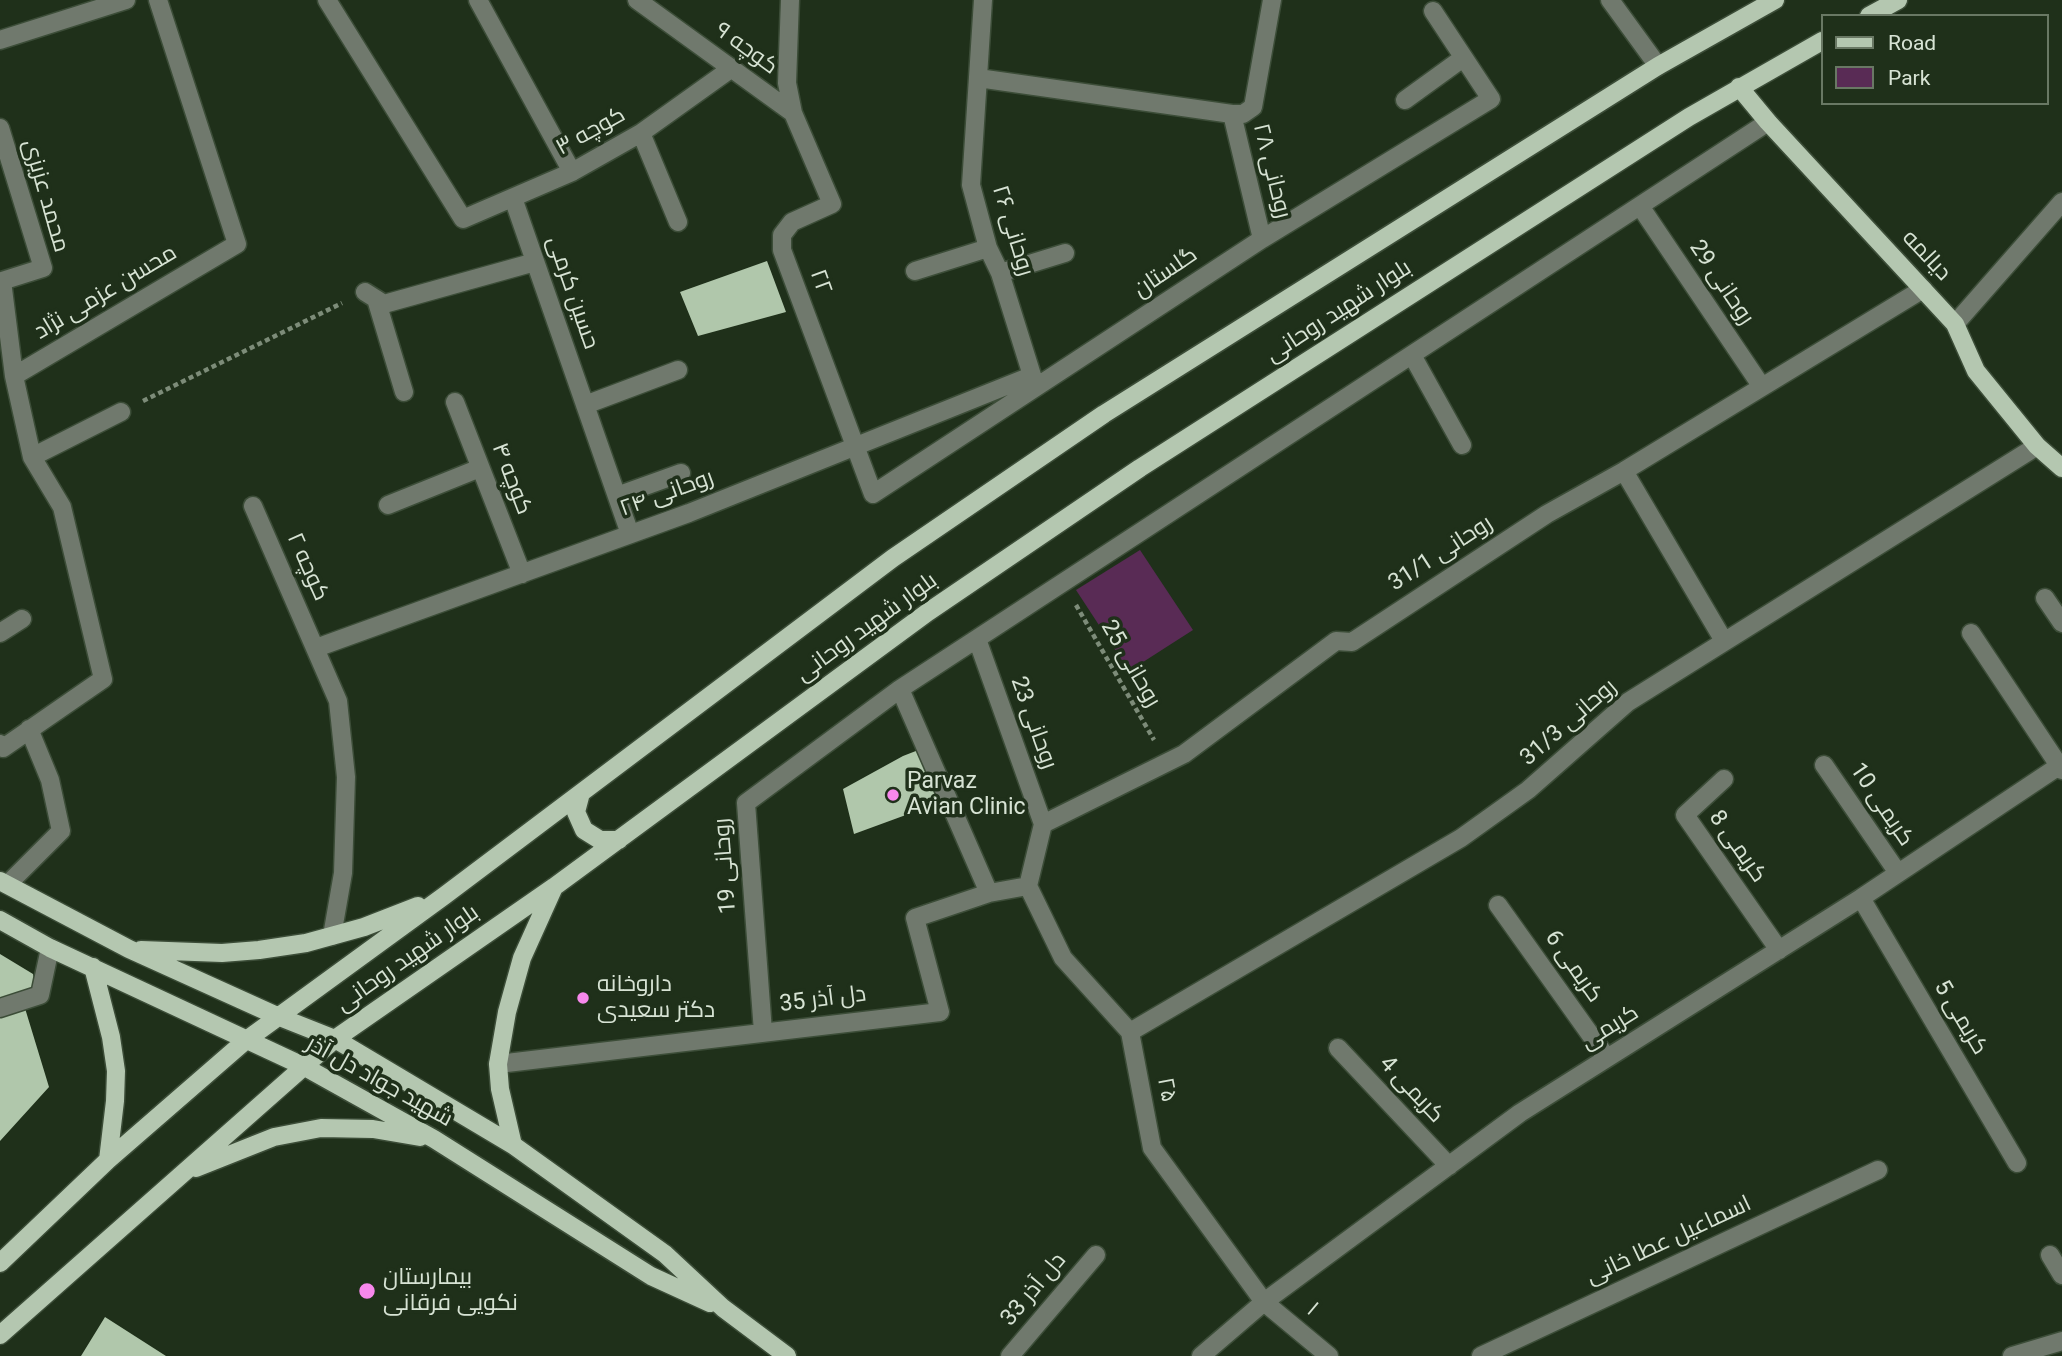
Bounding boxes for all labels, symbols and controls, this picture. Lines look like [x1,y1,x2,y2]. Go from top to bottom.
legend [1820,14,2048,105]
street label: کوچه ۹ [709,17,783,81]
text: Road [1888,31,1936,55]
text: Park [1888,66,1930,90]
street label: کوچه ۳ [552,102,630,162]
street label: روحانی ۲۸ [1246,121,1296,221]
street label: محمد عزیزی [16,136,74,256]
street label: روحانی ۲۶ [985,182,1039,280]
street label: دیالمه [1896,225,1956,287]
street label: حسین کرمی [540,233,604,353]
street label: روحانی 29 [1683,235,1759,331]
street label: محسن عزمی نژاد [30,240,182,346]
street label: گلستان [1129,242,1203,304]
street label: بلوار شهید روحانی [1261,255,1417,369]
street label: ۲۲ [803,266,837,298]
street label: کوچه ۴ [485,439,537,519]
street label: روحانی ۲۴ [616,464,718,524]
street label: روحانی 31/1 [1384,510,1498,598]
street label: کوچه ۲ [280,529,334,605]
street label: بلوار شهید روحانی [791,567,943,689]
street label: روحانی 25 [1094,615,1166,713]
street label: روحانی 23 [1004,673,1062,773]
street label: روحانی 31/3 [1515,674,1623,772]
street label: کریمی 10 [1843,758,1919,852]
place label: Parvaz Avian Clinic [907,768,1026,822]
marker: Parvaz Avian Clinic [885,787,901,803]
street label: کریمی 8 [1702,806,1772,888]
street label: روحانی 19 [709,817,743,915]
street label: بلوار شهید روحانی [331,900,485,1018]
street label: کریمی 6 [1538,926,1608,1008]
place label: داروخانه دکتر سعیدی [597,971,715,1025]
street label: کریمی 5 [1927,976,1993,1060]
street label: دل آذر 35 [778,981,868,1019]
marker: داروخانه دکتر سعیدی [575,990,591,1006]
street label: کریمی [1576,1000,1644,1056]
street label: شهید جواد دل آذر [301,1030,457,1134]
street label: کریمی 4 [1373,1051,1449,1129]
street label: ۲۵ [1150,1075,1182,1105]
street label: اسماعیل عطا خانی [1582,1191,1756,1291]
street label: دل آذر 33 [995,1248,1073,1332]
place label: بیمارستان نکویی فرقانی [383,1264,518,1318]
marker: بیمارستان نکویی فرقانی [357,1281,377,1301]
street label: ۱ [1300,1297,1324,1323]

